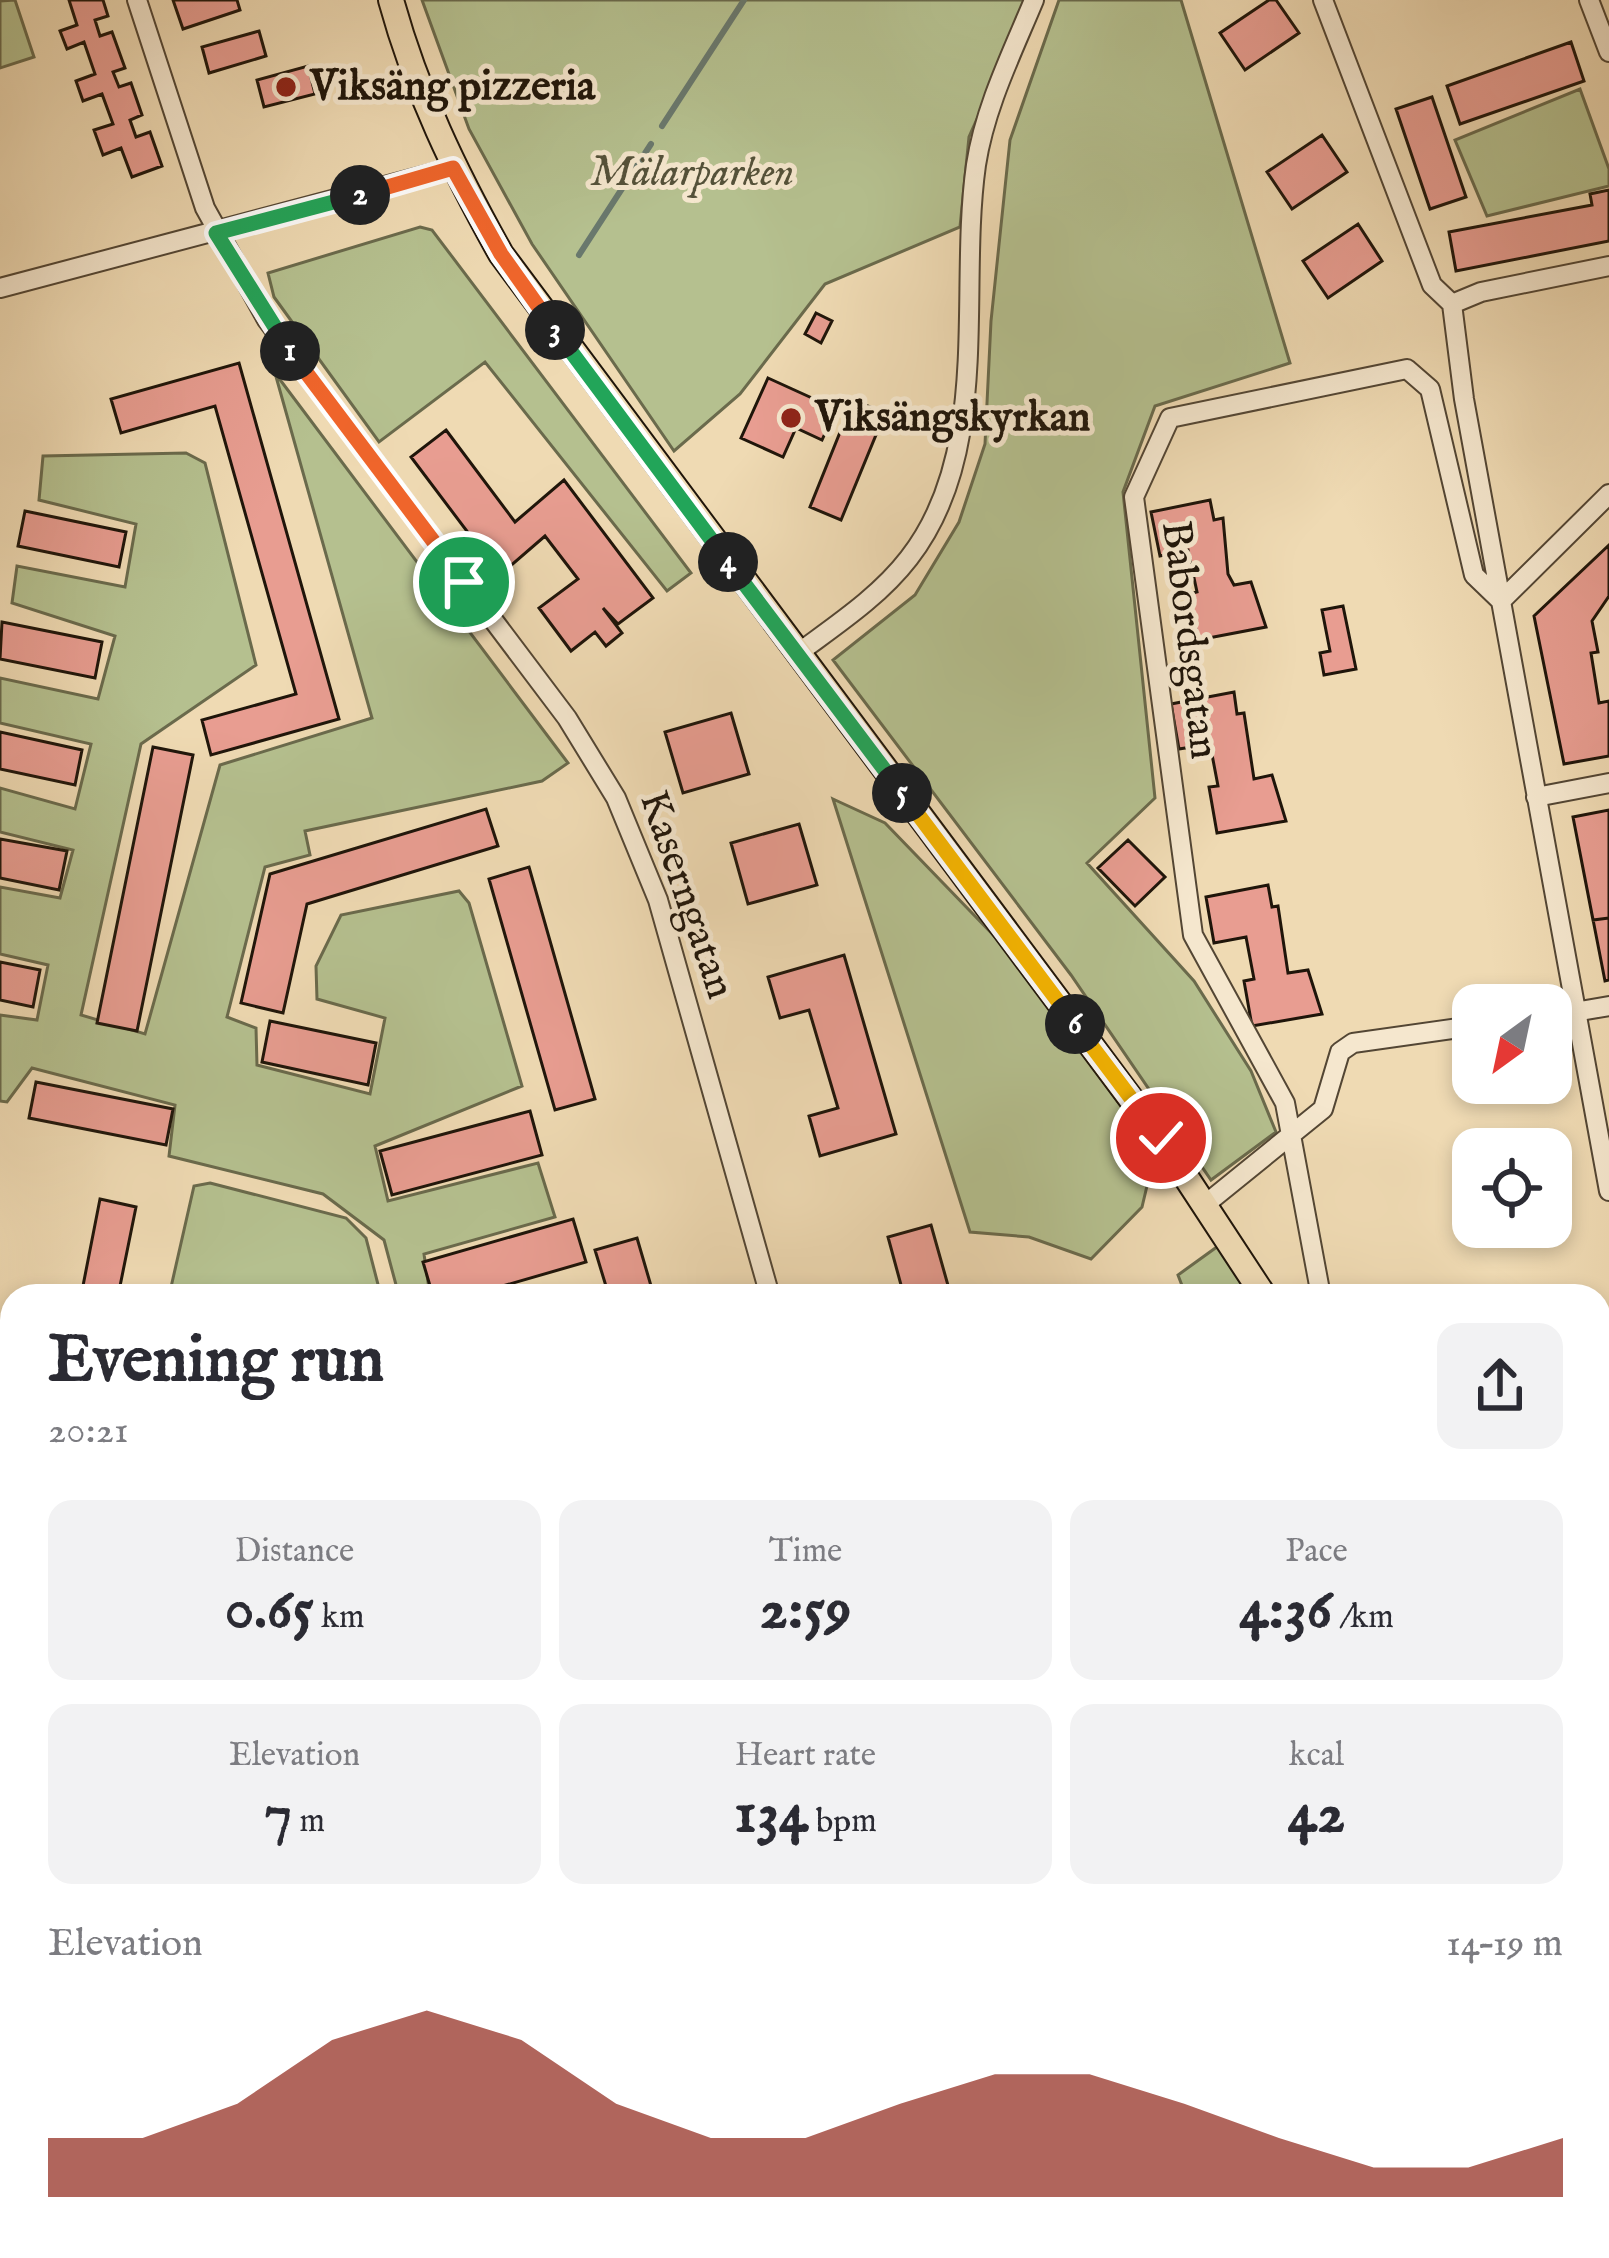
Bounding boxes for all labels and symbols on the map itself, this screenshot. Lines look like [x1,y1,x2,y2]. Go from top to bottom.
place label: Viksäng pizzeria [309,61,596,114]
marker: Viksäng pizzeria [273,74,299,100]
park label: Mälarparken [590,147,794,200]
pin: 2 [330,165,390,225]
pin: 3 [525,300,585,360]
pin: 1 [260,321,320,381]
place label: Viksängskyrkan [814,392,1090,445]
marker: Viksängskyrkan [778,405,804,431]
street label: Babordsgatan [1148,518,1230,762]
pin [413,531,515,633]
pin: 4 [698,532,758,592]
pin: 5 [872,763,932,823]
street label: Kaserngatan [626,784,746,1006]
north arrow [1452,984,1572,1104]
pin: 6 [1045,994,1105,1054]
pin [1110,1087,1212,1189]

